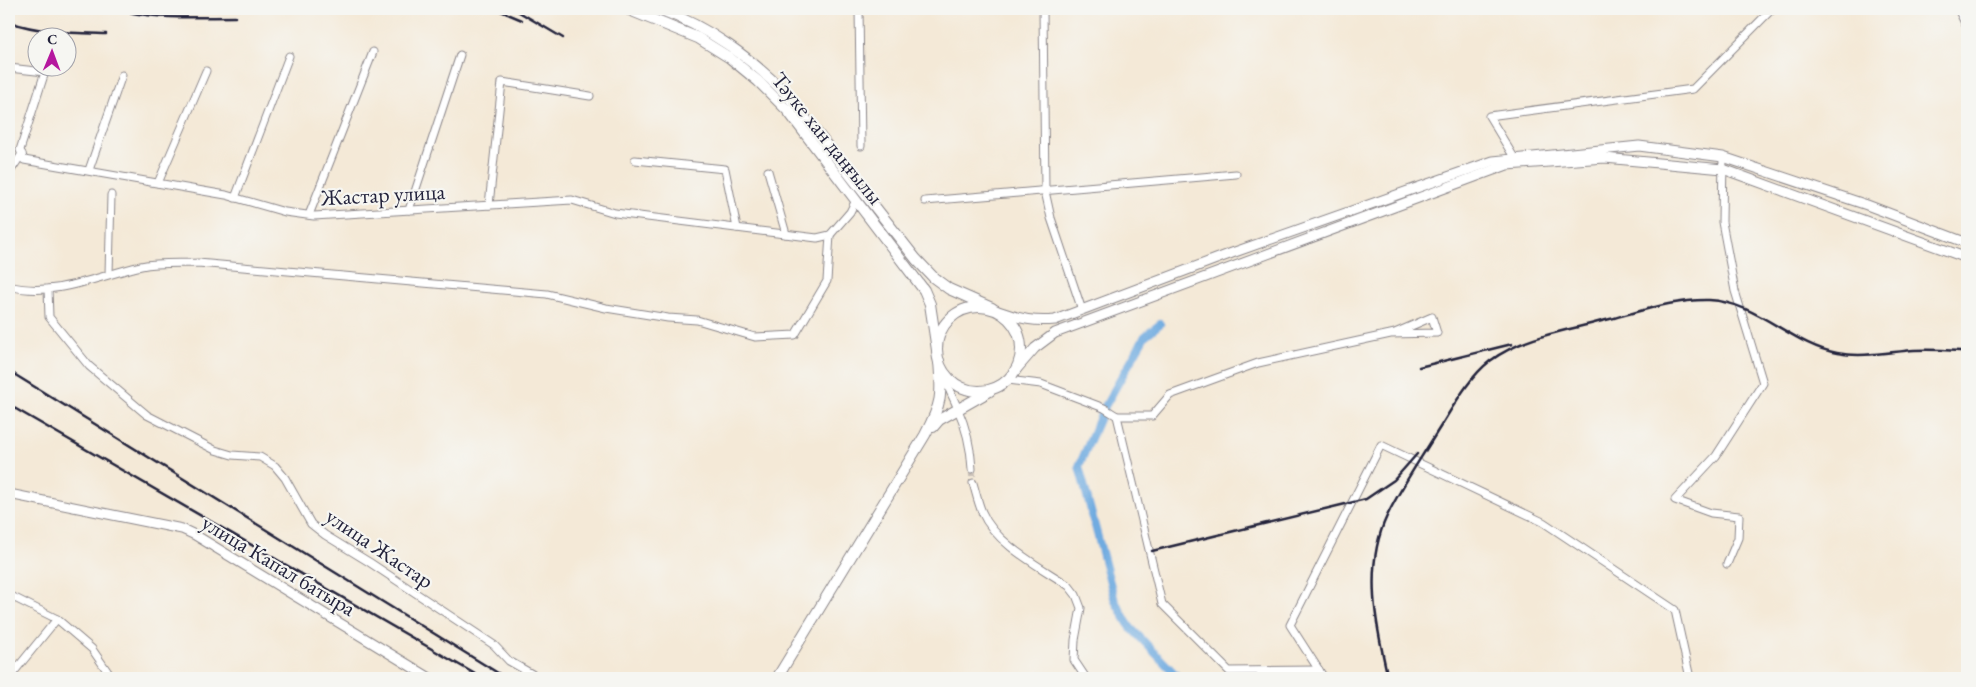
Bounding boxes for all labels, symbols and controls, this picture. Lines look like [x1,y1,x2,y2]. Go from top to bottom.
north arrow [28,28,78,78]
text: С [47,30,57,48]
street label: Тәуке хан даңғылы [765,66,890,211]
street label: Жастар улица [319,177,446,212]
street label: улица Жастар [320,502,439,595]
street label: улица Капал батыра [196,508,361,623]

